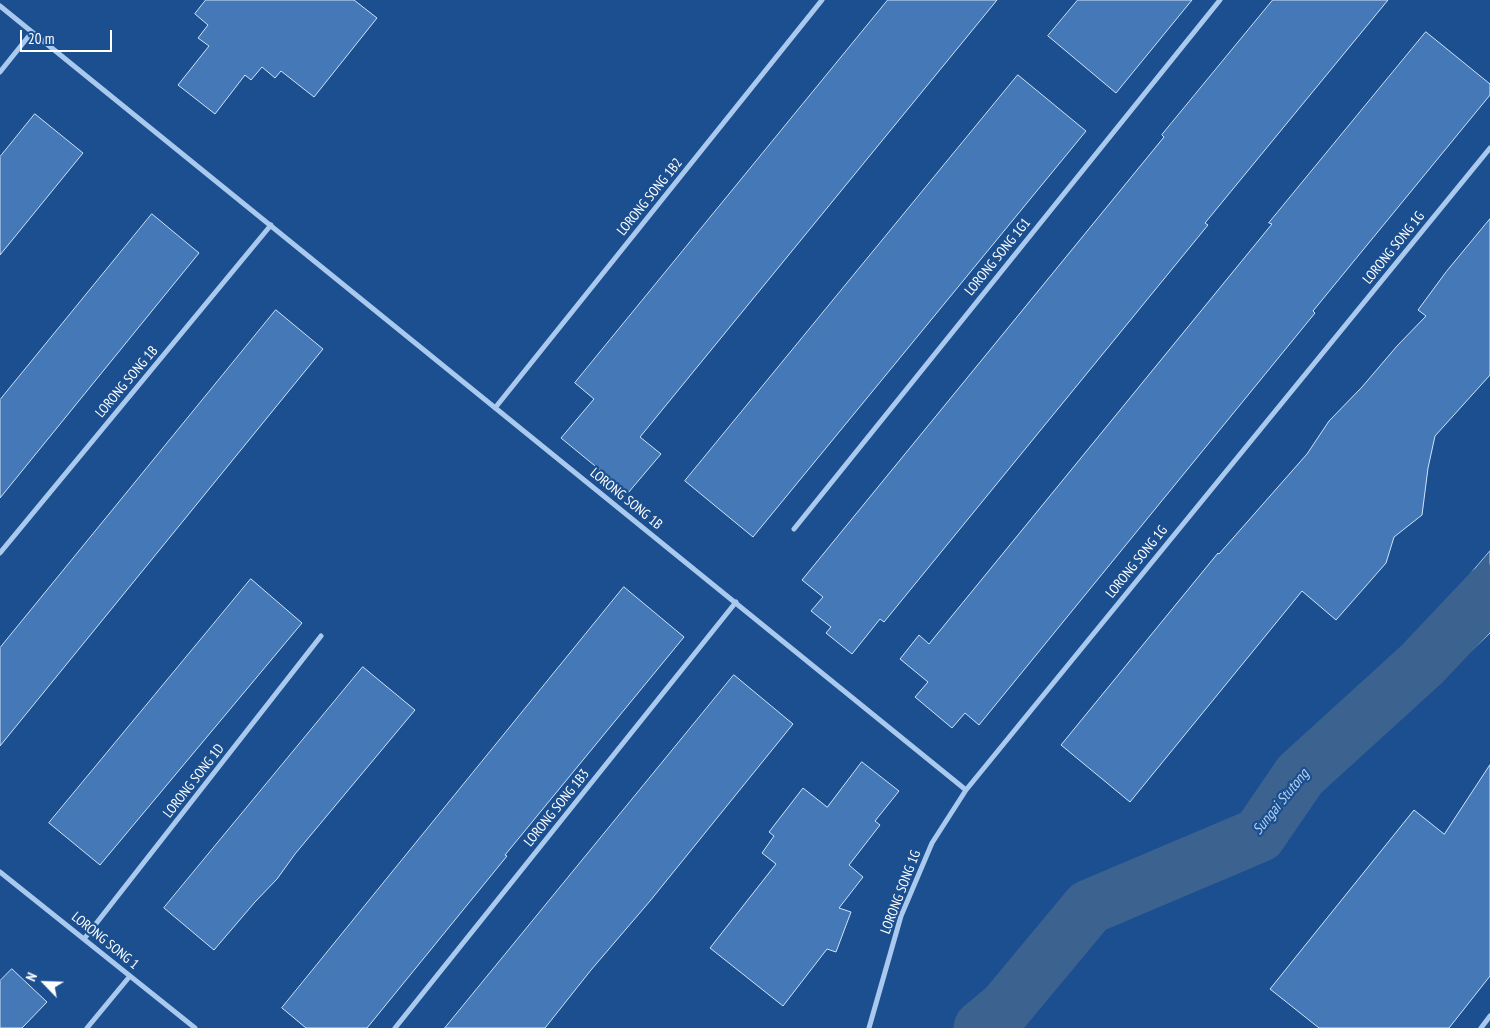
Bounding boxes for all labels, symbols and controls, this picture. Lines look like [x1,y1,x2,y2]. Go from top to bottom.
scale bar [22,20,115,52]
text: 20 m [28,29,54,48]
street label: LORONG SONG 1B2 [614,155,686,239]
street label: LORONG SONG 1G [1360,208,1428,288]
street label: LORONG SONG 1G1 [962,215,1034,299]
street label: LORONG SONG 1B [92,343,162,421]
street label: LORONG SONG 1B [586,465,666,533]
street label: LORONG SONG 1G [1103,522,1171,602]
street label: LORONG SONG 1D [160,741,228,821]
street label: LORONG SONG 1B3 [521,766,593,850]
water label: Sungai Stutong [1249,766,1313,838]
street label: LORONG SONG 1G [877,848,925,936]
street label: LORONG SONG 1 [68,909,142,973]
north arrow [20,958,70,1008]
text: N [22,970,41,984]

